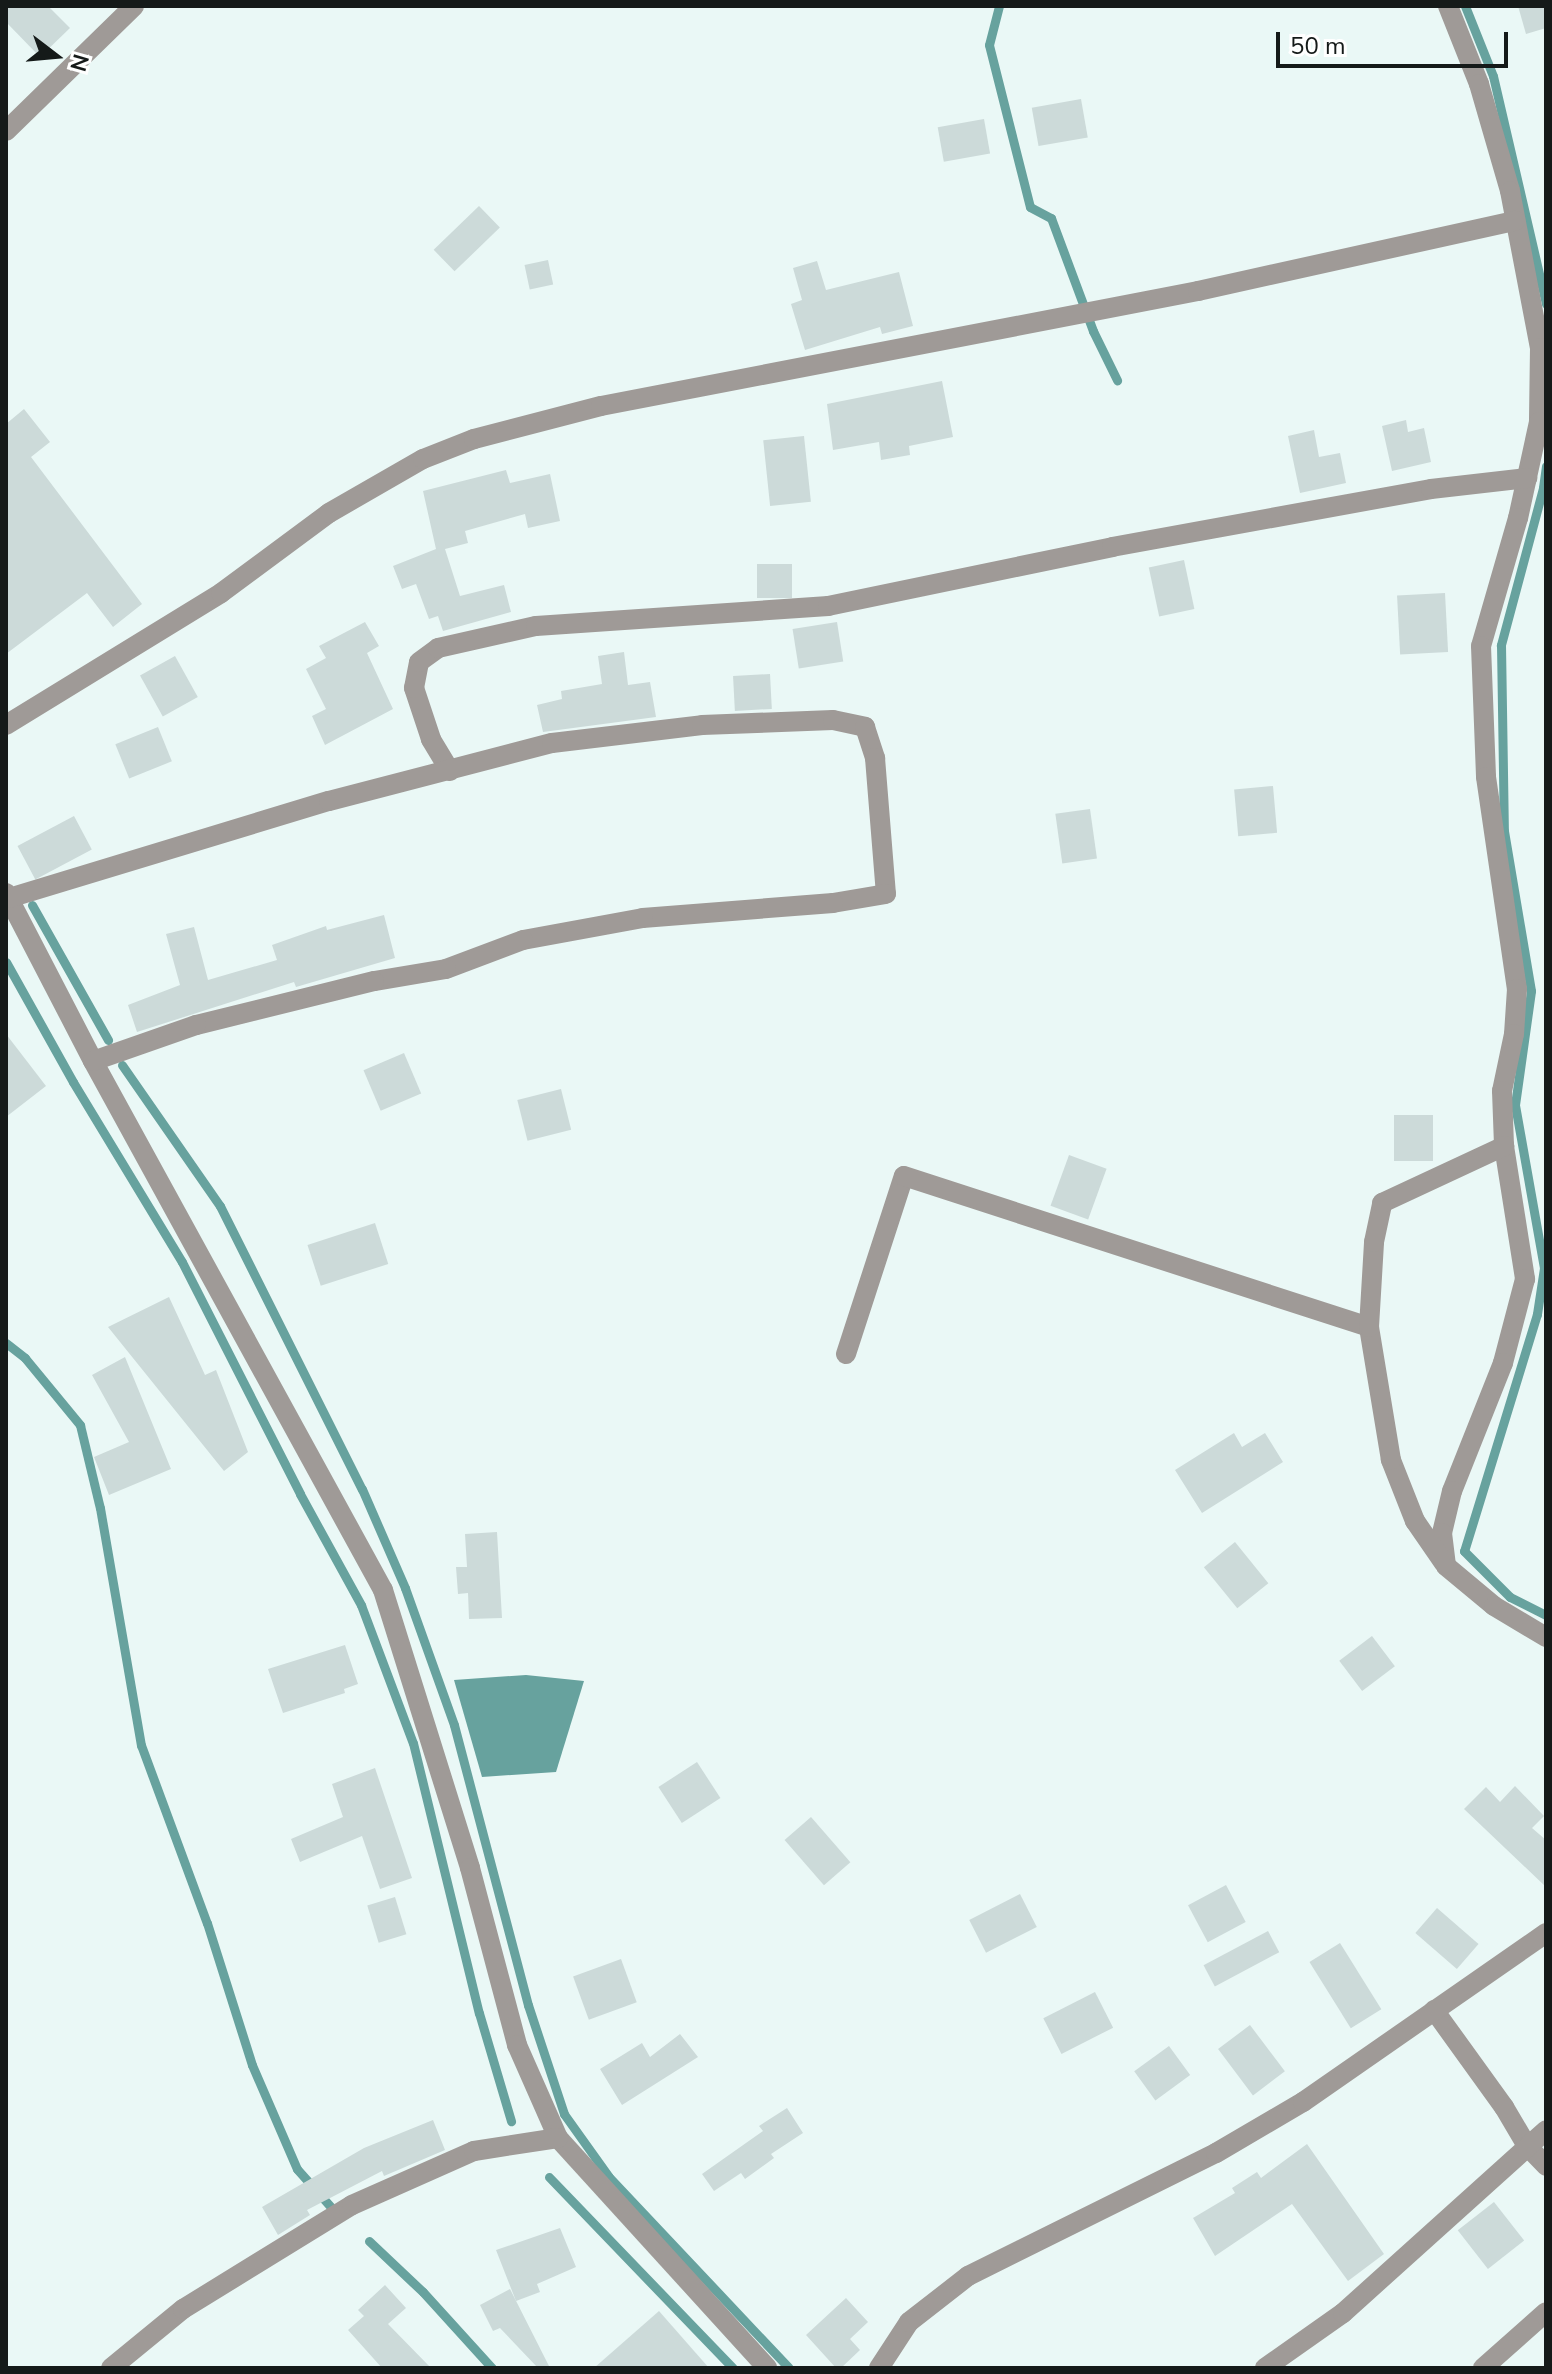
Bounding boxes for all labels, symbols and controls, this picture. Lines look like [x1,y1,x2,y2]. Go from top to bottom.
north arrow [16,16,96,96]
scale bar [1280,16,1512,66]
text: 50 m [1290,30,1346,62]
text: N [62,51,96,75]

